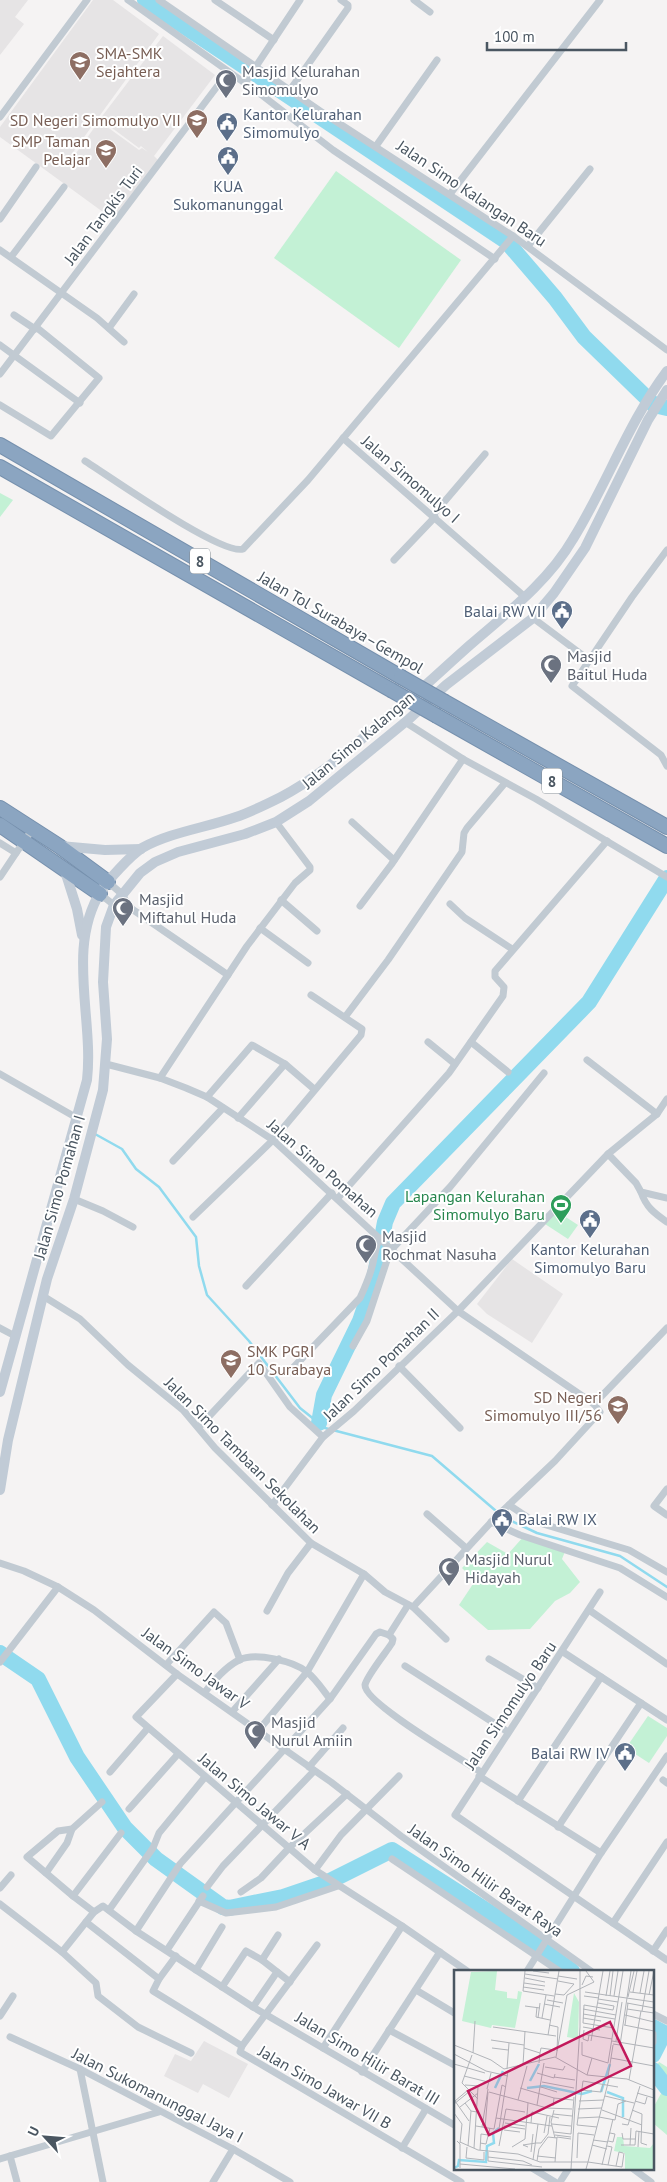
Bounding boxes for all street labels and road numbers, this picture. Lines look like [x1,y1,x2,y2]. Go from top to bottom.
street label: Jalan Simo Kalangan Baru [392,135,551,251]
street label: Jalan Tangkis Turi [59,162,147,269]
street label: Jalan Simomulyo I [357,430,464,527]
road number: 8 [190,548,210,574]
street label: Jalan Tol Surabaya–Gempol [254,566,428,678]
street label: Jalan Simo Kalangan [297,687,418,794]
road number: 8 [542,768,562,794]
street label: Jalan Simo Pomahan I [29,1113,89,1262]
street label: Jalan Simo Pomahan [263,1114,382,1222]
street label: Jalan Simo Pomahan II [318,1303,443,1425]
street label: Jalan Simo Tambaan Sekolahan [160,1372,325,1537]
street label: Jalan Simo Jawar V [138,1622,254,1714]
street label: Jalan Simomulyo Baru [459,1637,560,1774]
street label: Jalan Simo Jawar V A [194,1748,316,1854]
street label: Jalan Simo Hilir Barat Raya [404,1819,567,1941]
street label: Jalan Simo Hilir Barat III [291,2006,444,2109]
street label: Jalan Simo Jawar VII B [254,2040,395,2133]
street label: Jalan Sukomanunggal Jaya I [68,2043,247,2147]

